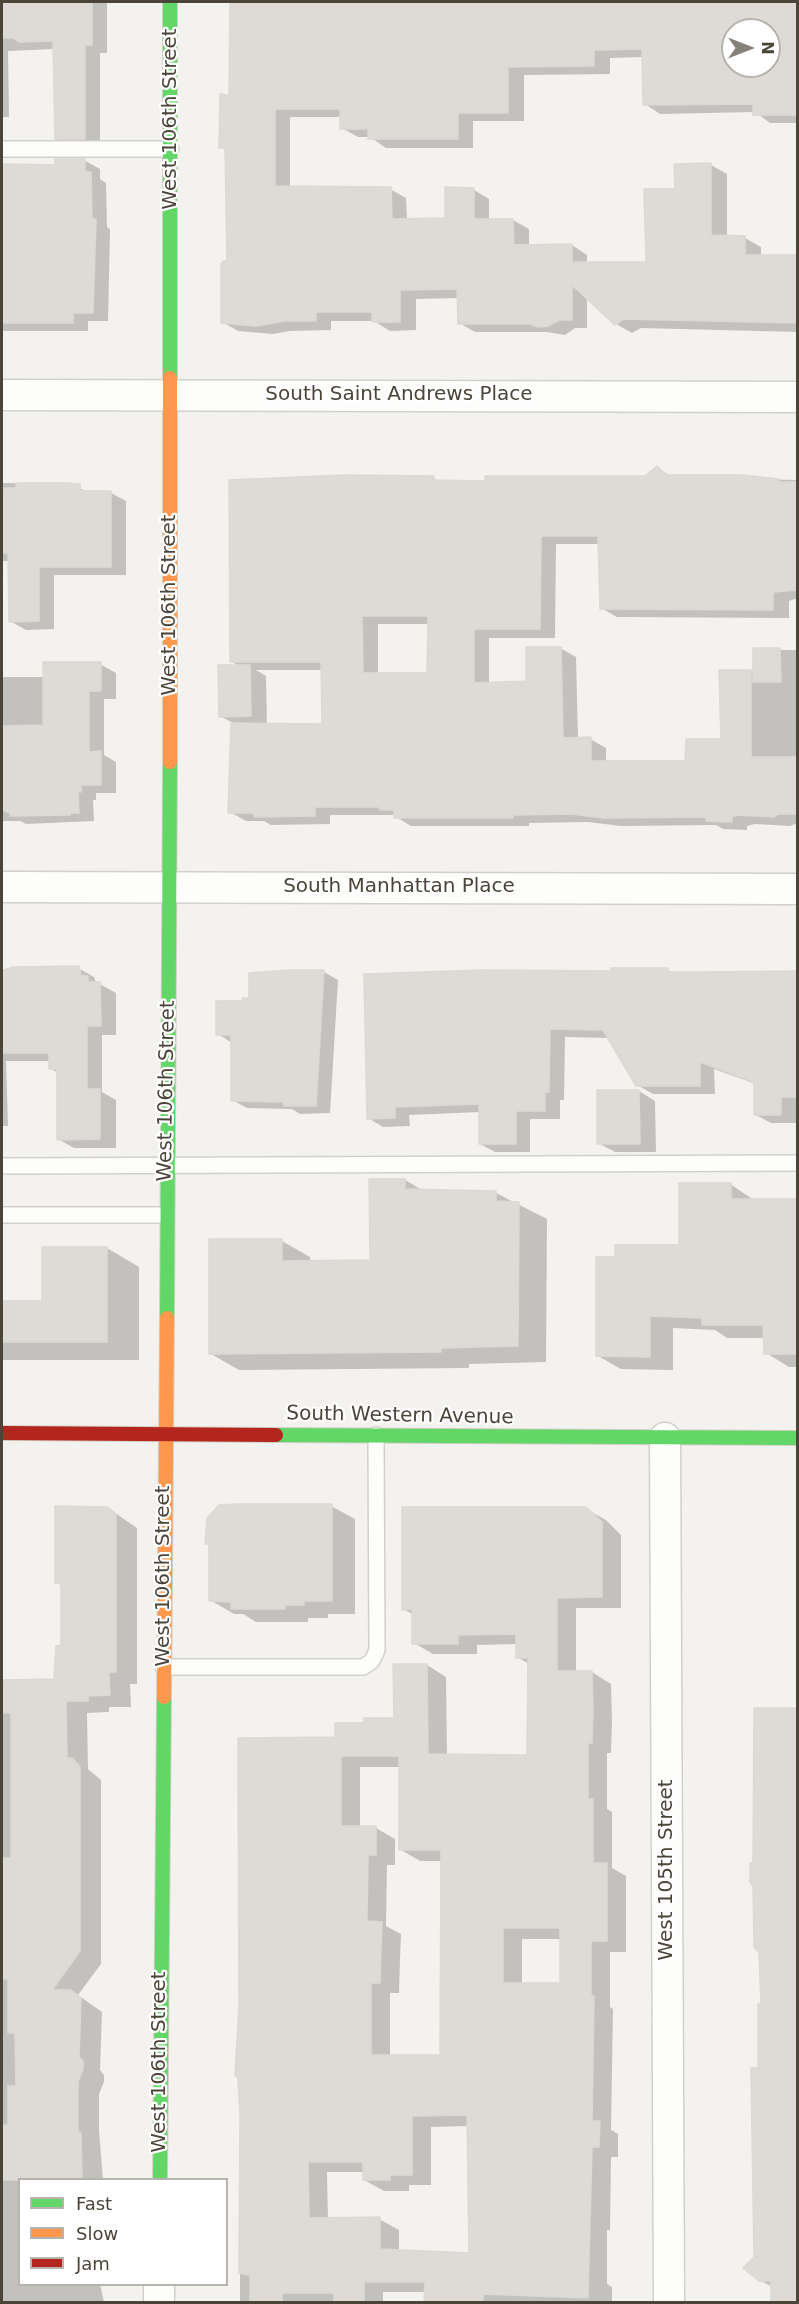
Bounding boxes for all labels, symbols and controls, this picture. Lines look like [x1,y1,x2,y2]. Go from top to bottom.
north arrow [721,18,781,78]
street label: West 106th Street [159,28,183,210]
text: N [758,41,777,55]
street label: South Saint Andrews Place [265,383,533,407]
street label: West 106th Street [158,514,182,696]
street label: South Manhattan Place [283,875,515,899]
street label: West 106th Street [153,1000,181,1182]
street label: South Western Avenue [286,1402,514,1430]
street label: West 106th Street [152,1485,176,1667]
street label: West 105th Street [655,1779,679,1961]
street label: West 106th Street [148,1971,172,2153]
legend [18,2178,228,2286]
text: Fast [76,2193,112,2214]
text: Slow [76,2223,118,2244]
text: Jam [76,2253,110,2274]

